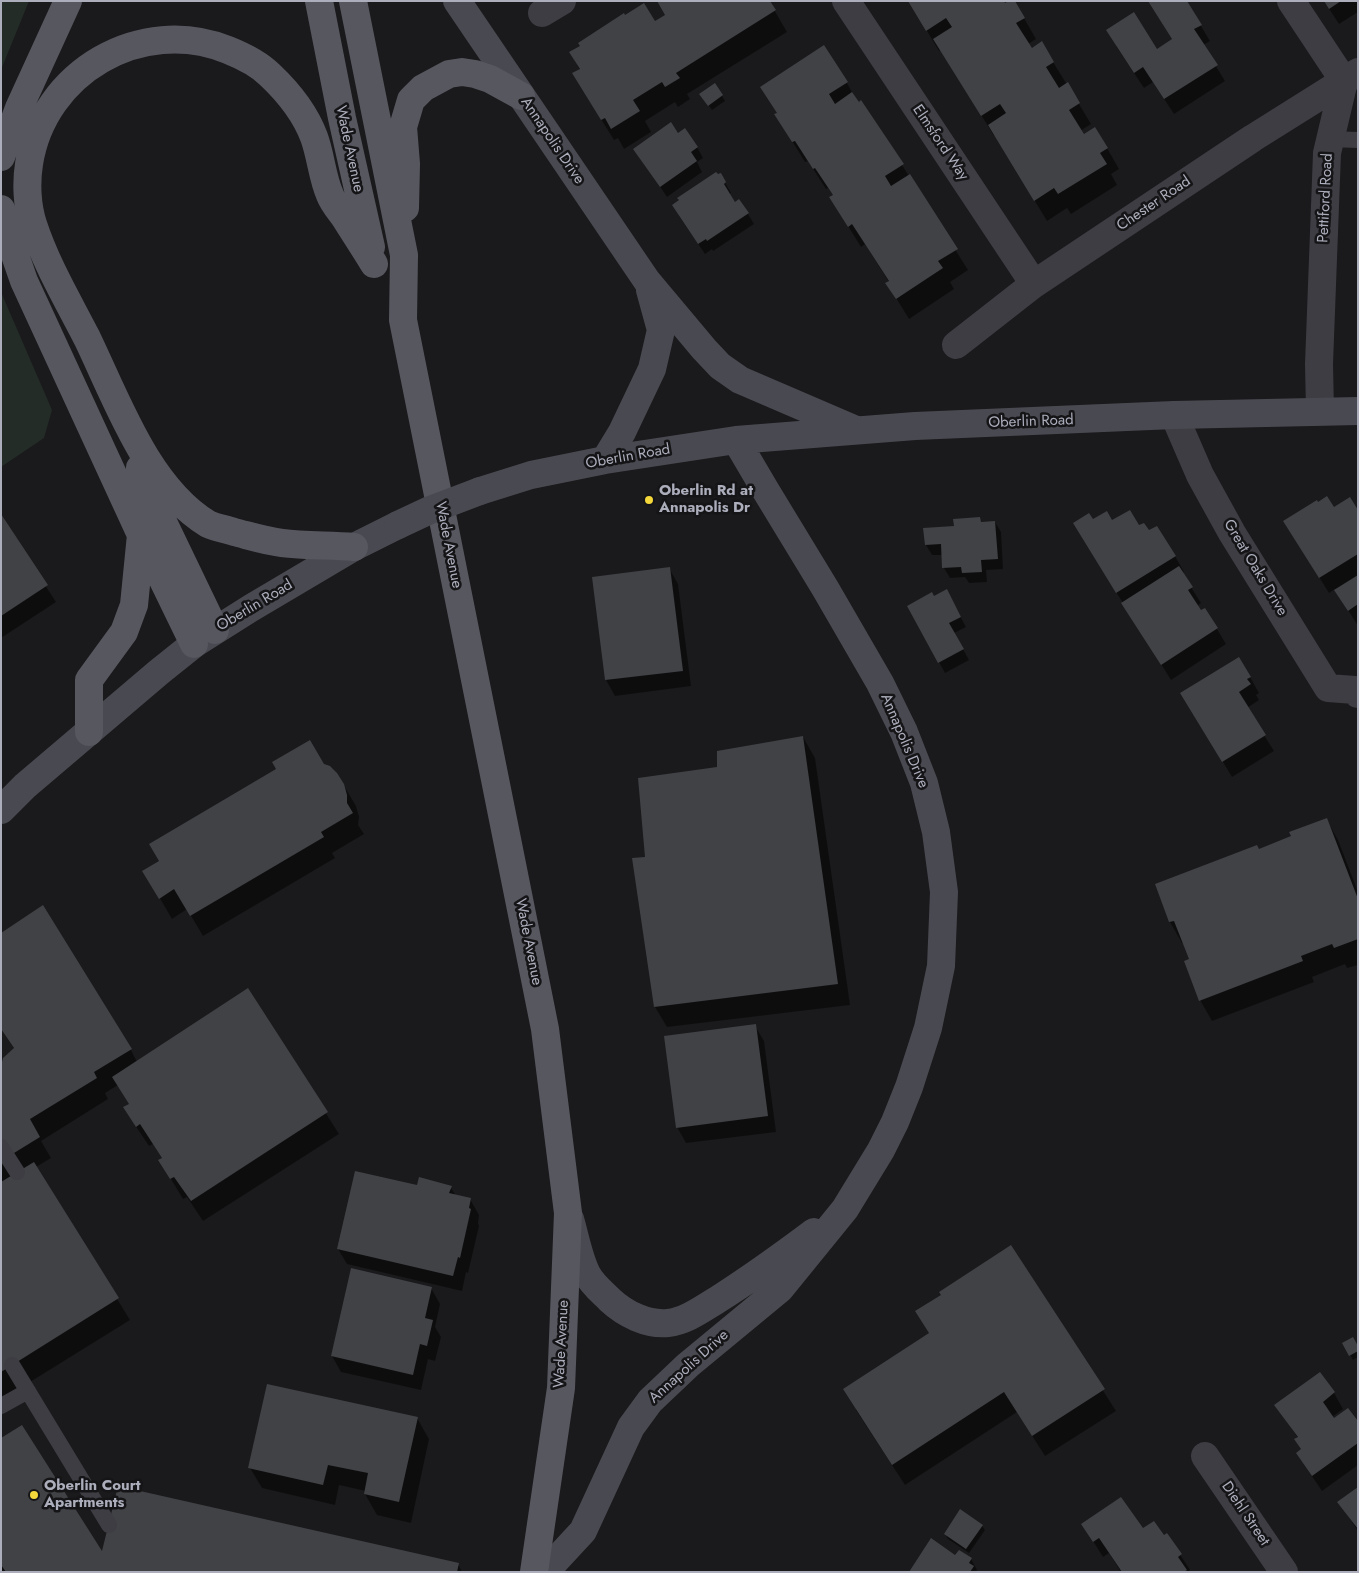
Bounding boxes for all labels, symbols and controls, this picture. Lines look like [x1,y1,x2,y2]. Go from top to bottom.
street label: Annapolis Drive [516,94,588,188]
street label: Elmsford Way [908,102,972,184]
street label: Wade Avenue [331,104,367,194]
street label: Pettiford Road [1315,153,1337,243]
street label: Chester Road [1114,173,1194,235]
street label: Oberlin Road [988,412,1074,432]
street label: Oberlin Road [584,441,672,473]
place label: Oberlin Rd at Annapolis Dr [659,482,753,517]
marker: Oberlin Rd at Annapolis Dr [643,494,655,506]
street label: Wade Avenue [431,500,465,590]
street label: Great Oaks Drive [1219,517,1291,619]
street label: Oberlin Road [214,576,296,636]
street label: Annapolis Drive [876,691,932,791]
street label: Wade Avenue [511,897,545,987]
street label: Wade Avenue [551,1300,573,1388]
street label: Annapolis Drive [646,1327,732,1407]
place label: Oberlin Court Apartments [44,1477,141,1512]
street label: Diehl Street [1217,1479,1273,1549]
marker: Oberlin Court Apartments [28,1489,40,1501]

